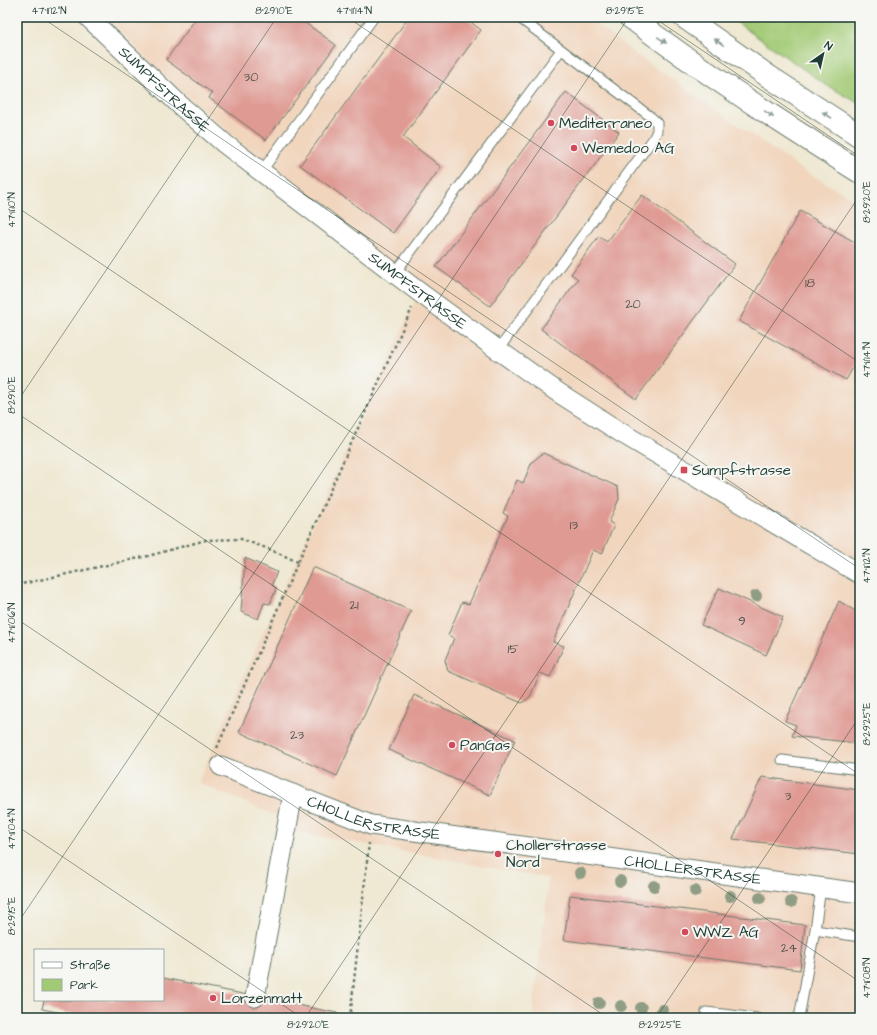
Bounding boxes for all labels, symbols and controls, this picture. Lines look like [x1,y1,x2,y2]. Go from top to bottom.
text: 47°11'12"N [32,4,66,18]
text: 8°29'10"E [255,4,293,18]
text: 47°11'14"N [336,4,372,18]
text: 8°29'15"E [606,4,644,18]
north arrow [803,34,843,74]
one-way arrow [657,36,667,44]
one-way arrow [714,38,724,46]
text: N [821,38,835,54]
street label: SUMPFSTRASSE [114,41,215,137]
house number: 30 [244,68,258,86]
one-way arrow [763,110,774,118]
one-way arrow [822,111,832,119]
place label: Mediterraneo [559,113,652,134]
marker: Mediterraneo [546,118,556,128]
place label: Wemedoo AG [582,138,675,159]
marker: Wemedoo AG [569,143,579,153]
text: 8°29'20"E [860,181,874,223]
text: 47°11'10"N [5,192,19,228]
street label: SUMPFSTRASSE [364,247,471,334]
house number: 18 [805,274,816,292]
house number: 20 [625,295,641,313]
text: 47°11'14"N [860,342,874,378]
text: 8°29'10"E [5,376,19,414]
place label: Sumpfstrasse [692,460,791,481]
marker: Sumpfstrasse [679,465,689,475]
house number: 13 [570,516,579,534]
text: 47°11'12"N [860,549,874,583]
house number: 21 [349,596,359,614]
text: 47°11'06"N [5,603,19,643]
house number: 9 [738,612,746,630]
house number: 15 [508,640,518,658]
text: 8°29'25"E [860,703,874,745]
house number: 23 [290,726,304,744]
place label: PanGas [460,735,511,756]
marker: PanGas [447,740,457,750]
house number: 3 [785,787,792,805]
street label: CHOLLERSTRASSE [304,790,442,845]
text: 47°11'04"N [5,808,19,850]
place label: Chollerstrasse Nord [506,835,606,873]
marker: Chollerstrasse Nord [493,849,503,859]
street label: CHOLLERSTRASSE [623,850,762,890]
text: 8°29'15"E [5,897,19,935]
place label: WWZ AG [693,922,760,943]
marker: WWZ AG [680,927,690,937]
house number: 24 [781,939,797,957]
legend [34,949,164,1001]
text: Straße [70,957,111,974]
text: 47°11'08"N [860,958,874,998]
text: Park [70,977,98,994]
place label: Lorzenmatt [221,988,303,1009]
marker: Lorzenmatt [208,993,218,1003]
text: 8°29'20"E [287,1018,329,1032]
text: 8°29'25"E [639,1018,681,1032]

